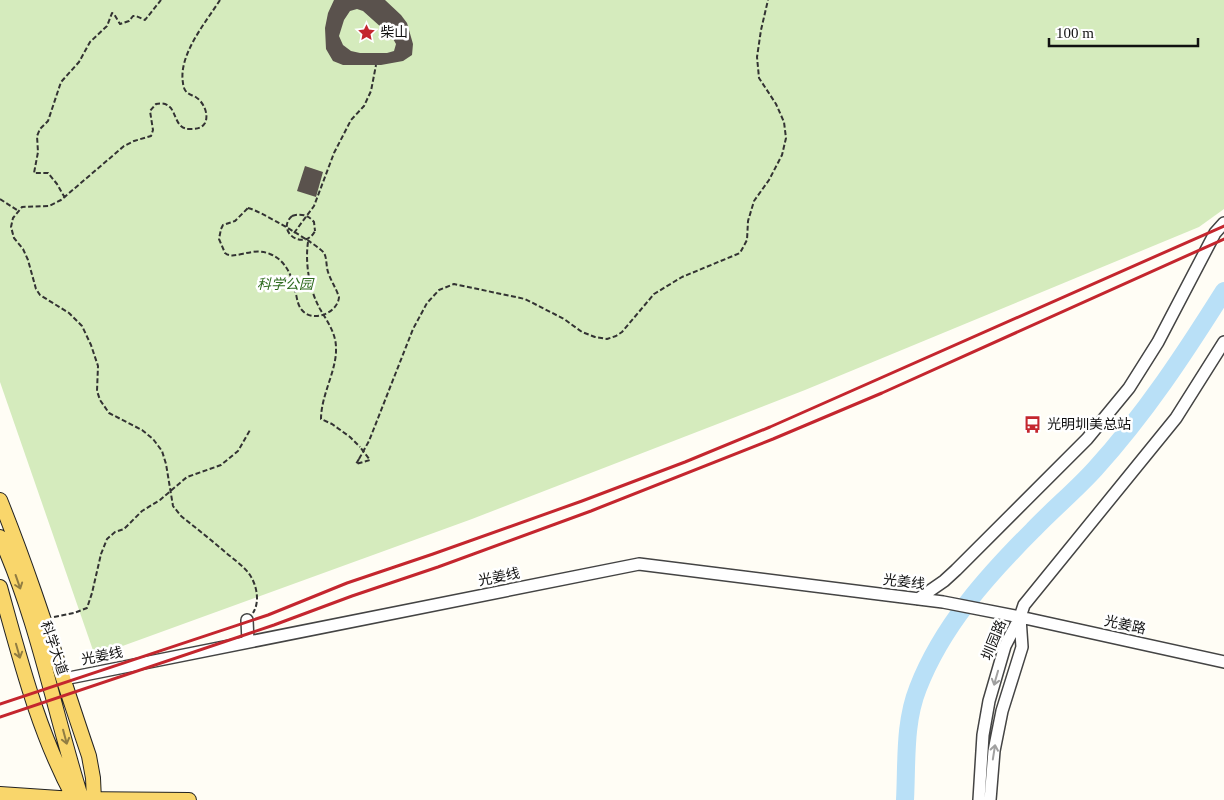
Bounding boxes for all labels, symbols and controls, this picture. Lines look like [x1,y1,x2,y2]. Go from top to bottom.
scale bar [1049,15,1198,47]
place icon: 柴山 [356,22,376,42]
place label: 柴山 [380,25,408,40]
text: 100 m [1056,25,1094,41]
park label: 科学公园 [257,277,315,292]
bus stop icon: 光明圳美总站 [1023,414,1043,434]
place label: 光明圳美总站 [1047,417,1131,432]
street label: 光姜线 [477,566,521,588]
street label: 光姜线 [882,572,926,592]
one-way arrow [14,574,23,589]
street label: 光姜路 [1103,613,1147,637]
street label: 圳园路 [979,618,1009,662]
street label: 科学大道 [38,619,70,677]
one-way arrow [14,643,23,659]
street label: 光姜线 [80,645,124,667]
one-way arrow [990,670,1000,686]
one-way arrow [60,729,70,745]
one-way arrow [990,744,1000,760]

